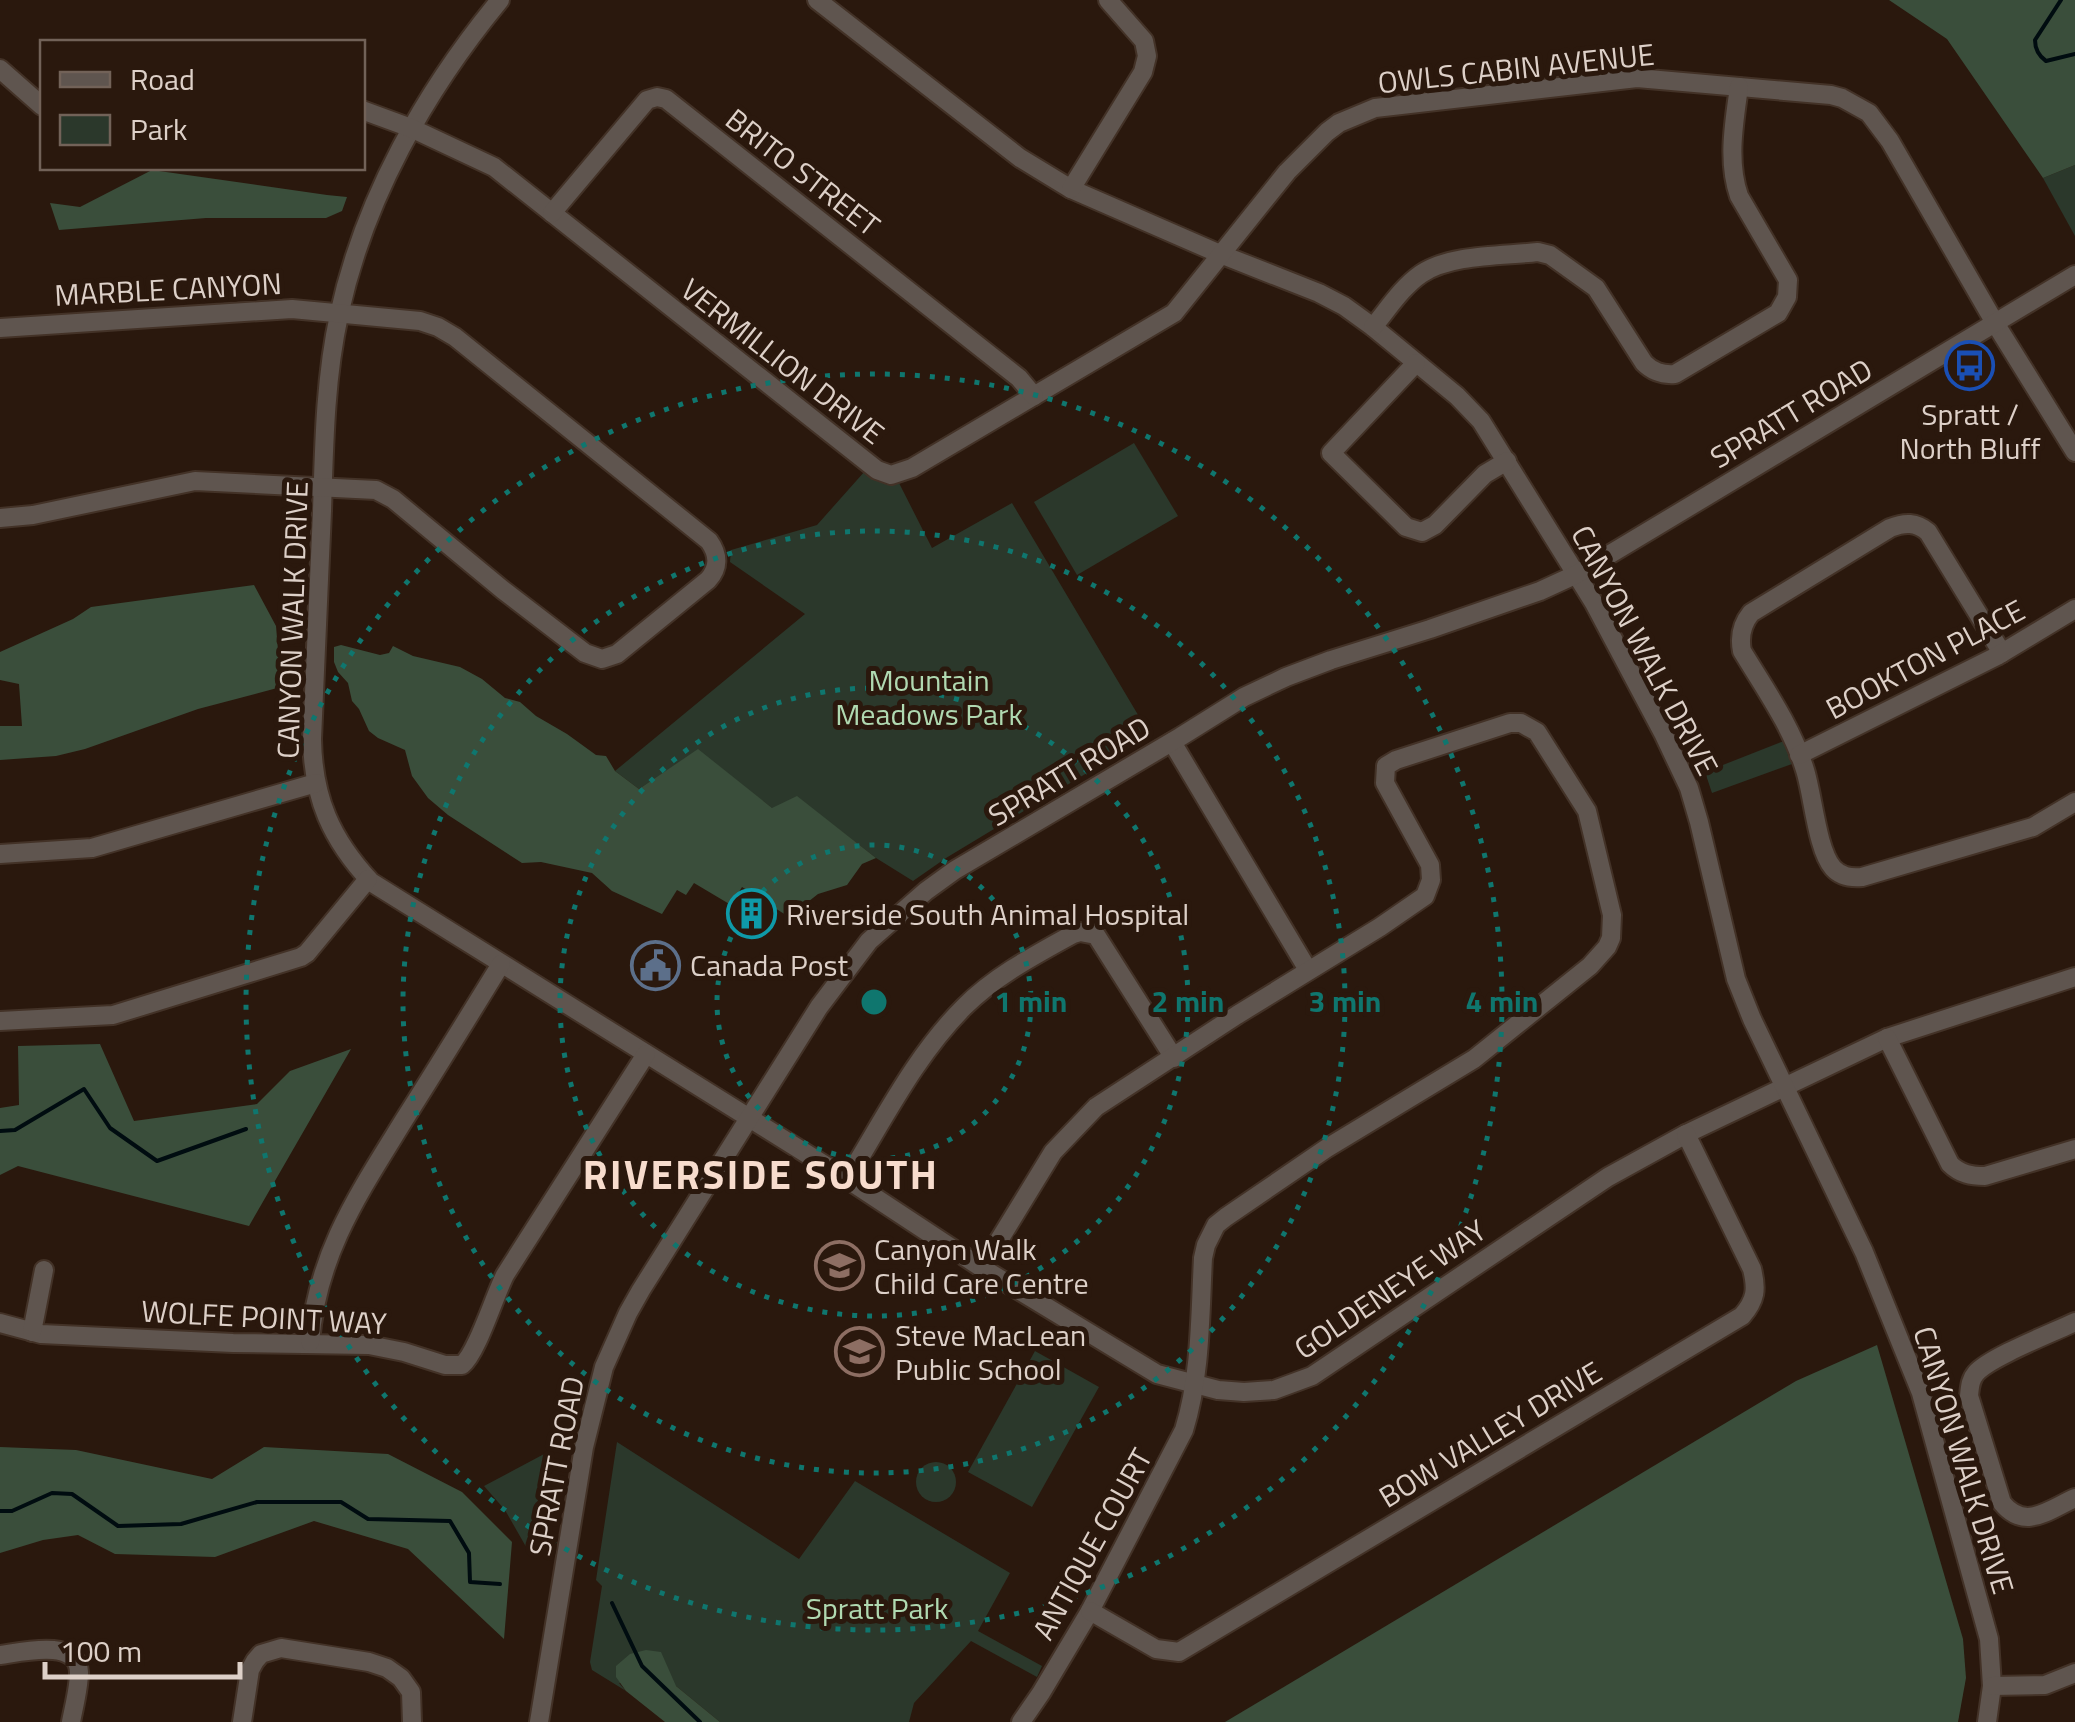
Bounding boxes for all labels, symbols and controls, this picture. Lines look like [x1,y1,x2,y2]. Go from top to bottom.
street label: OWLS CABIN AVENUE [1375,31,1657,105]
legend [40,40,365,170]
text: Road [130,56,195,102]
street label: BRITO STREET [716,97,890,247]
text: Park [130,106,187,152]
street label: MARBLE CANYON [53,260,283,318]
street label: VERMILLION DRIVE [671,267,895,455]
bus stop icon: Spratt / North Bluff [1944,339,1996,391]
street label: SPRATT ROAD [1701,346,1881,480]
place label: Spratt / North Bluff [1900,391,2040,471]
street label: CANYON WALK DRIVE [264,481,320,759]
street label: CANYON WALK DRIVE [1560,517,1730,783]
street label: BOOKTON PLACE [1817,587,2033,731]
park label: Mountain Meadows Park [835,657,1023,737]
street label: SPRATT ROAD [979,704,1159,838]
building icon: Riverside South Animal Hospital [725,888,777,940]
place label: Riverside South Animal Hospital [786,891,1189,937]
public building icon: Canada Post [629,939,681,991]
place label: Canada Post [690,942,848,988]
text: 1 min [995,978,1067,1024]
text: 2 min [1152,978,1224,1024]
text: 3 min [1309,978,1381,1024]
text: 4 min [1466,978,1538,1024]
centre of rings [856,984,892,1020]
district label: RIVERSIDE SOUTH [583,1144,939,1205]
street label: GOLDENEYE WAY [1285,1207,1495,1371]
place label: Canyon Walk Child Care Centre [874,1226,1089,1306]
school or university icon: Canyon Walk Child Care Centre [813,1240,865,1292]
street label: WOLFE POINT WAY [140,1288,388,1346]
place label: Steve MacLean Public School [895,1312,1086,1392]
street label: CANYON WALK DRIVE [1901,1321,2027,1599]
school or university icon: Steve MacLean Public School [834,1326,886,1378]
street label: BOW VALLEY DRIVE [1370,1349,1610,1519]
street label: SPRATT ROAD [516,1372,596,1560]
street label: ANTIQUE COURT [1020,1440,1164,1648]
park label: Spratt Park [806,1585,948,1631]
scale bar [45,1617,240,1679]
text: 100 m [60,1628,142,1674]

